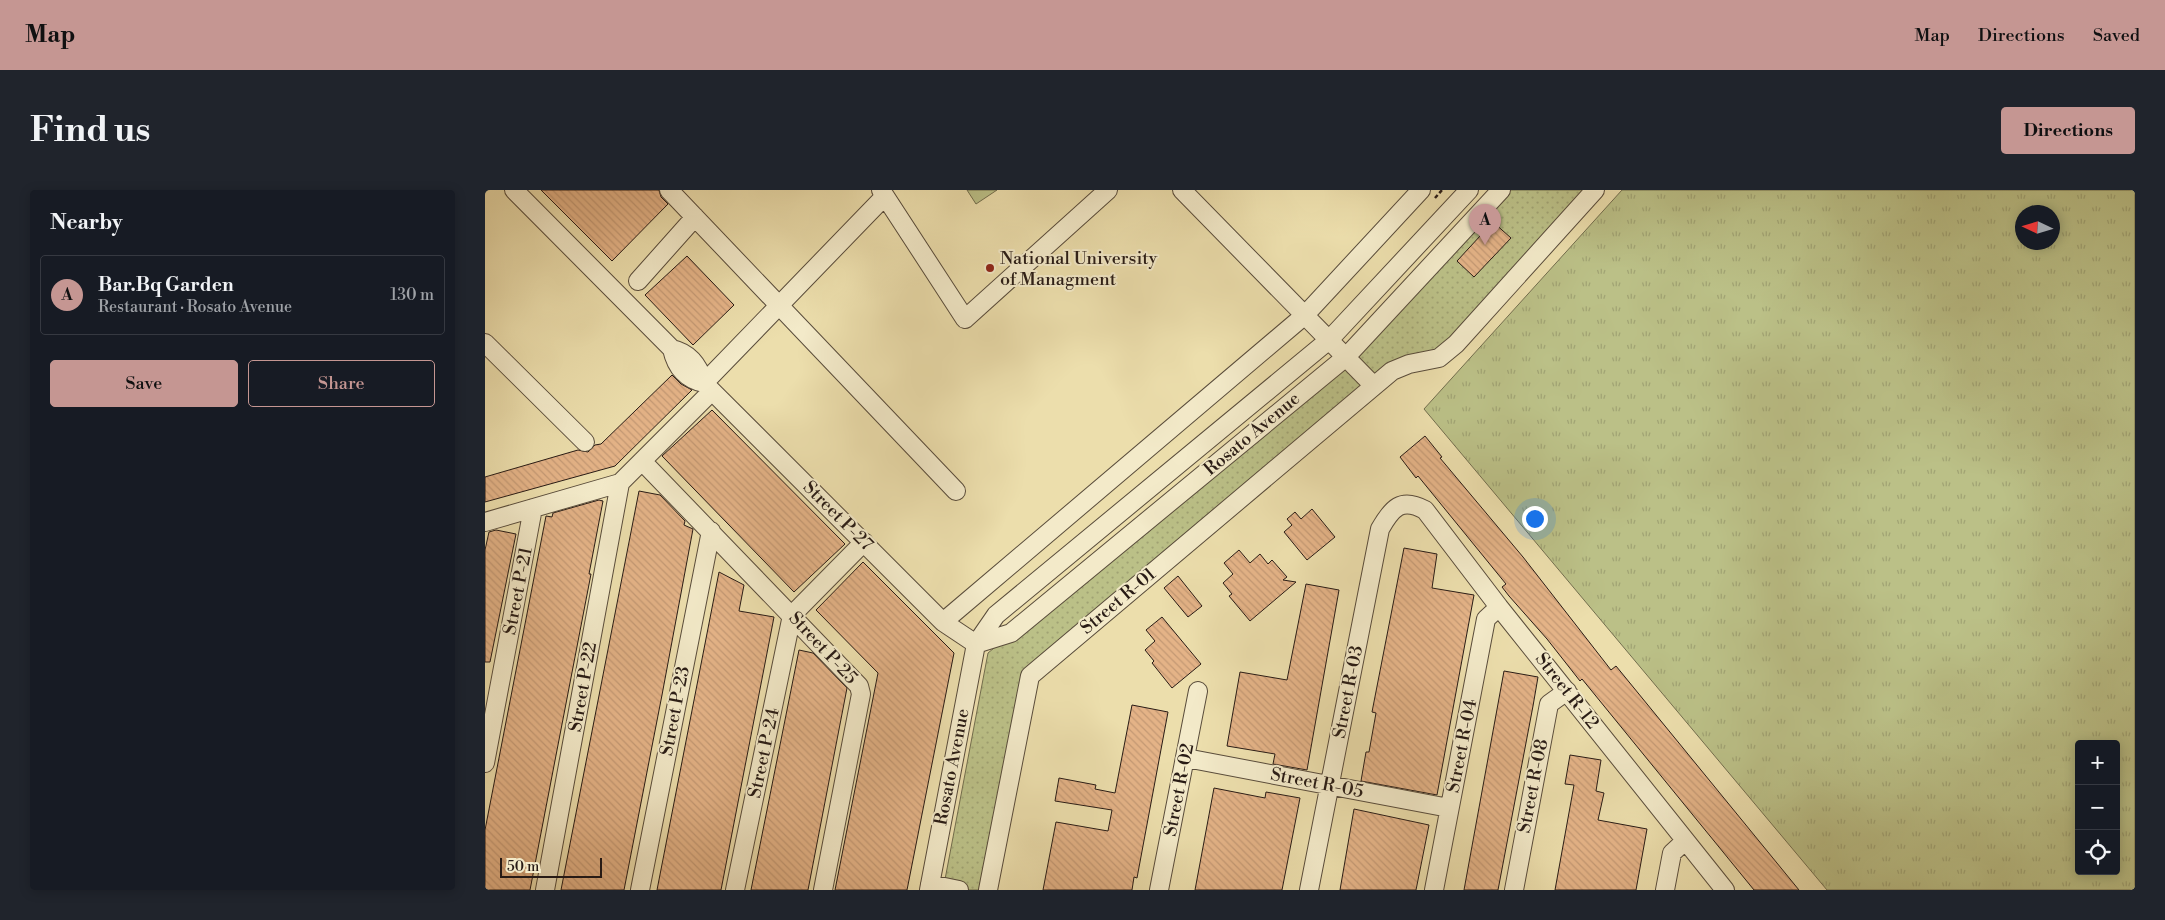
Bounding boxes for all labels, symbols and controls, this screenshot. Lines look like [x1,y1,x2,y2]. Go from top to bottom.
text: Map [25,20,75,50]
text: Map [1914,24,1950,47]
text: Directions [1978,24,2065,47]
text: Saved [2093,24,2140,47]
button: Directions [2001,107,2135,154]
text: Find us [30,109,150,152]
pin: A [1469,204,1501,245]
north arrow [2015,205,2060,250]
text: Nearby [50,210,123,236]
place label: National University of Managment [1000,247,1158,291]
marker: National University of Managment [984,262,996,274]
text: Bar.Bq Garden [98,273,234,297]
text: A [61,285,73,305]
text: 130 m [390,285,434,305]
text: Restaurant · Rosato Avenue [98,297,292,317]
button: Save [50,360,238,407]
button: Share [248,360,435,407]
street label: Rosato Avenue [1199,387,1305,481]
street label: Street P-27 [798,476,878,556]
your location [1522,506,1548,532]
street label: Street P-21 [498,545,538,637]
street label: Street R-01 [1076,563,1161,639]
street label: Street P-25 [784,607,862,689]
street label: Street P-22 [564,640,602,734]
street label: Street R-03 [1328,643,1368,740]
street label: Street R-12 [1530,648,1604,734]
street label: Street P-23 [655,664,695,758]
street label: Street R-04 [1442,697,1482,795]
street label: Street P-24 [743,705,785,800]
street label: Rosato Avenue [929,707,975,827]
street label: Street R-08 [1513,737,1553,835]
map controls [2075,740,2120,875]
button: + [2075,740,2120,785]
street label: Street R-02 [1159,742,1199,838]
street label: Street R-05 [1269,763,1366,803]
button: − [2075,785,2120,830]
button: locate [2075,830,2120,875]
scale bar [500,855,603,878]
text: 50 m [507,858,539,876]

